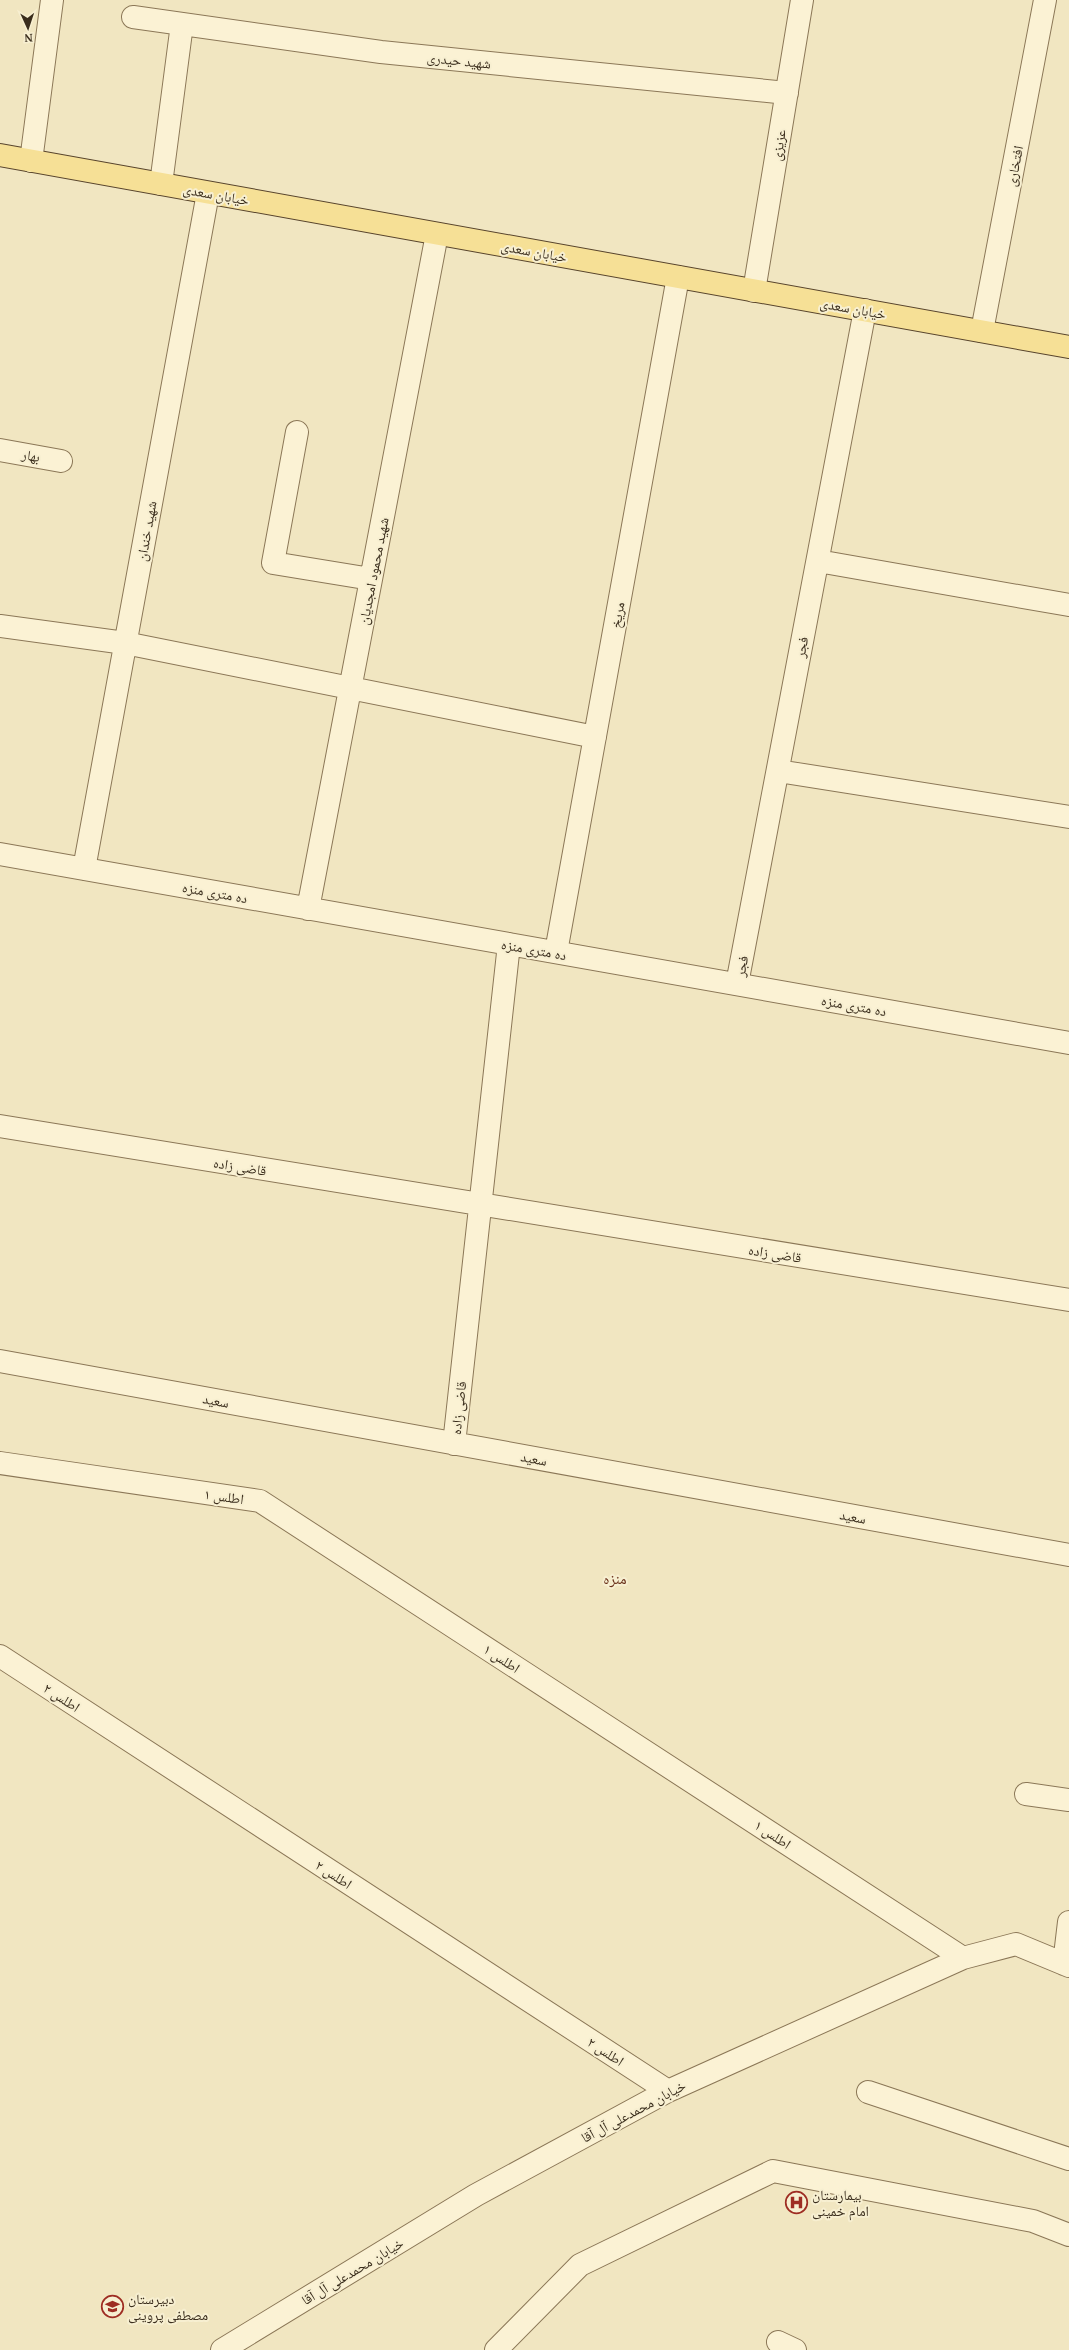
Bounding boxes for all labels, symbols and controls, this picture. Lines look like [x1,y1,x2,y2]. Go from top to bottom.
north arrow [8,8,48,48]
text: N [23,31,33,45]
street label: شهید حیدری [426,47,492,73]
street label: عزیزی [766,128,790,162]
street label: افتخاری [1001,144,1027,188]
street label: خیابان سعدی [181,179,251,209]
street label: خیابان سعدی [499,236,569,266]
street label: خیابان سعدی [818,293,888,323]
street label: بهار [19,444,42,466]
street label: شهید خندان [131,499,161,563]
street label: شهید محمود امجدیان [353,516,393,626]
street label: مریخ [605,600,630,630]
street label: فجر [789,635,812,660]
street label: ده متری منزه [181,877,249,907]
street label: ده متری منزه [500,934,568,964]
street label: فجر [729,954,752,979]
street label: ده متری منزه [820,990,888,1020]
street label: قاضی زاده [212,1152,268,1180]
street label: قاضی زاده [747,1239,803,1267]
street label: قاضی زاده [446,1380,470,1436]
street label: سعید [201,1388,231,1412]
street label: سعید [519,1446,549,1470]
street label: اطلس ۱ [203,1484,245,1508]
street label: سعید [838,1504,868,1528]
district label: منزه [603,1568,627,1588]
street label: اطلس ۱ [480,1639,524,1677]
street label: اطلس ۲ [40,1678,84,1716]
street label: اطلس ۱ [751,1815,795,1853]
street label: اطلس ۲ [312,1855,356,1893]
street label: اطلس ۲ [584,2032,628,2070]
street label: خیابان محمدعلی آل آقا [577,2075,689,2147]
place label: بیمارستان امام خمینی [812,2185,869,2221]
hospital icon: بیمارستان امام خمینی [783,2189,809,2215]
street label: خیابان محمدعلی آل آقا [297,2233,407,2309]
place label: دبیرستان مصطفی پروینی [128,2289,208,2324]
school or university icon: دبیرستان مصطفی پروینی [100,2293,126,2319]

